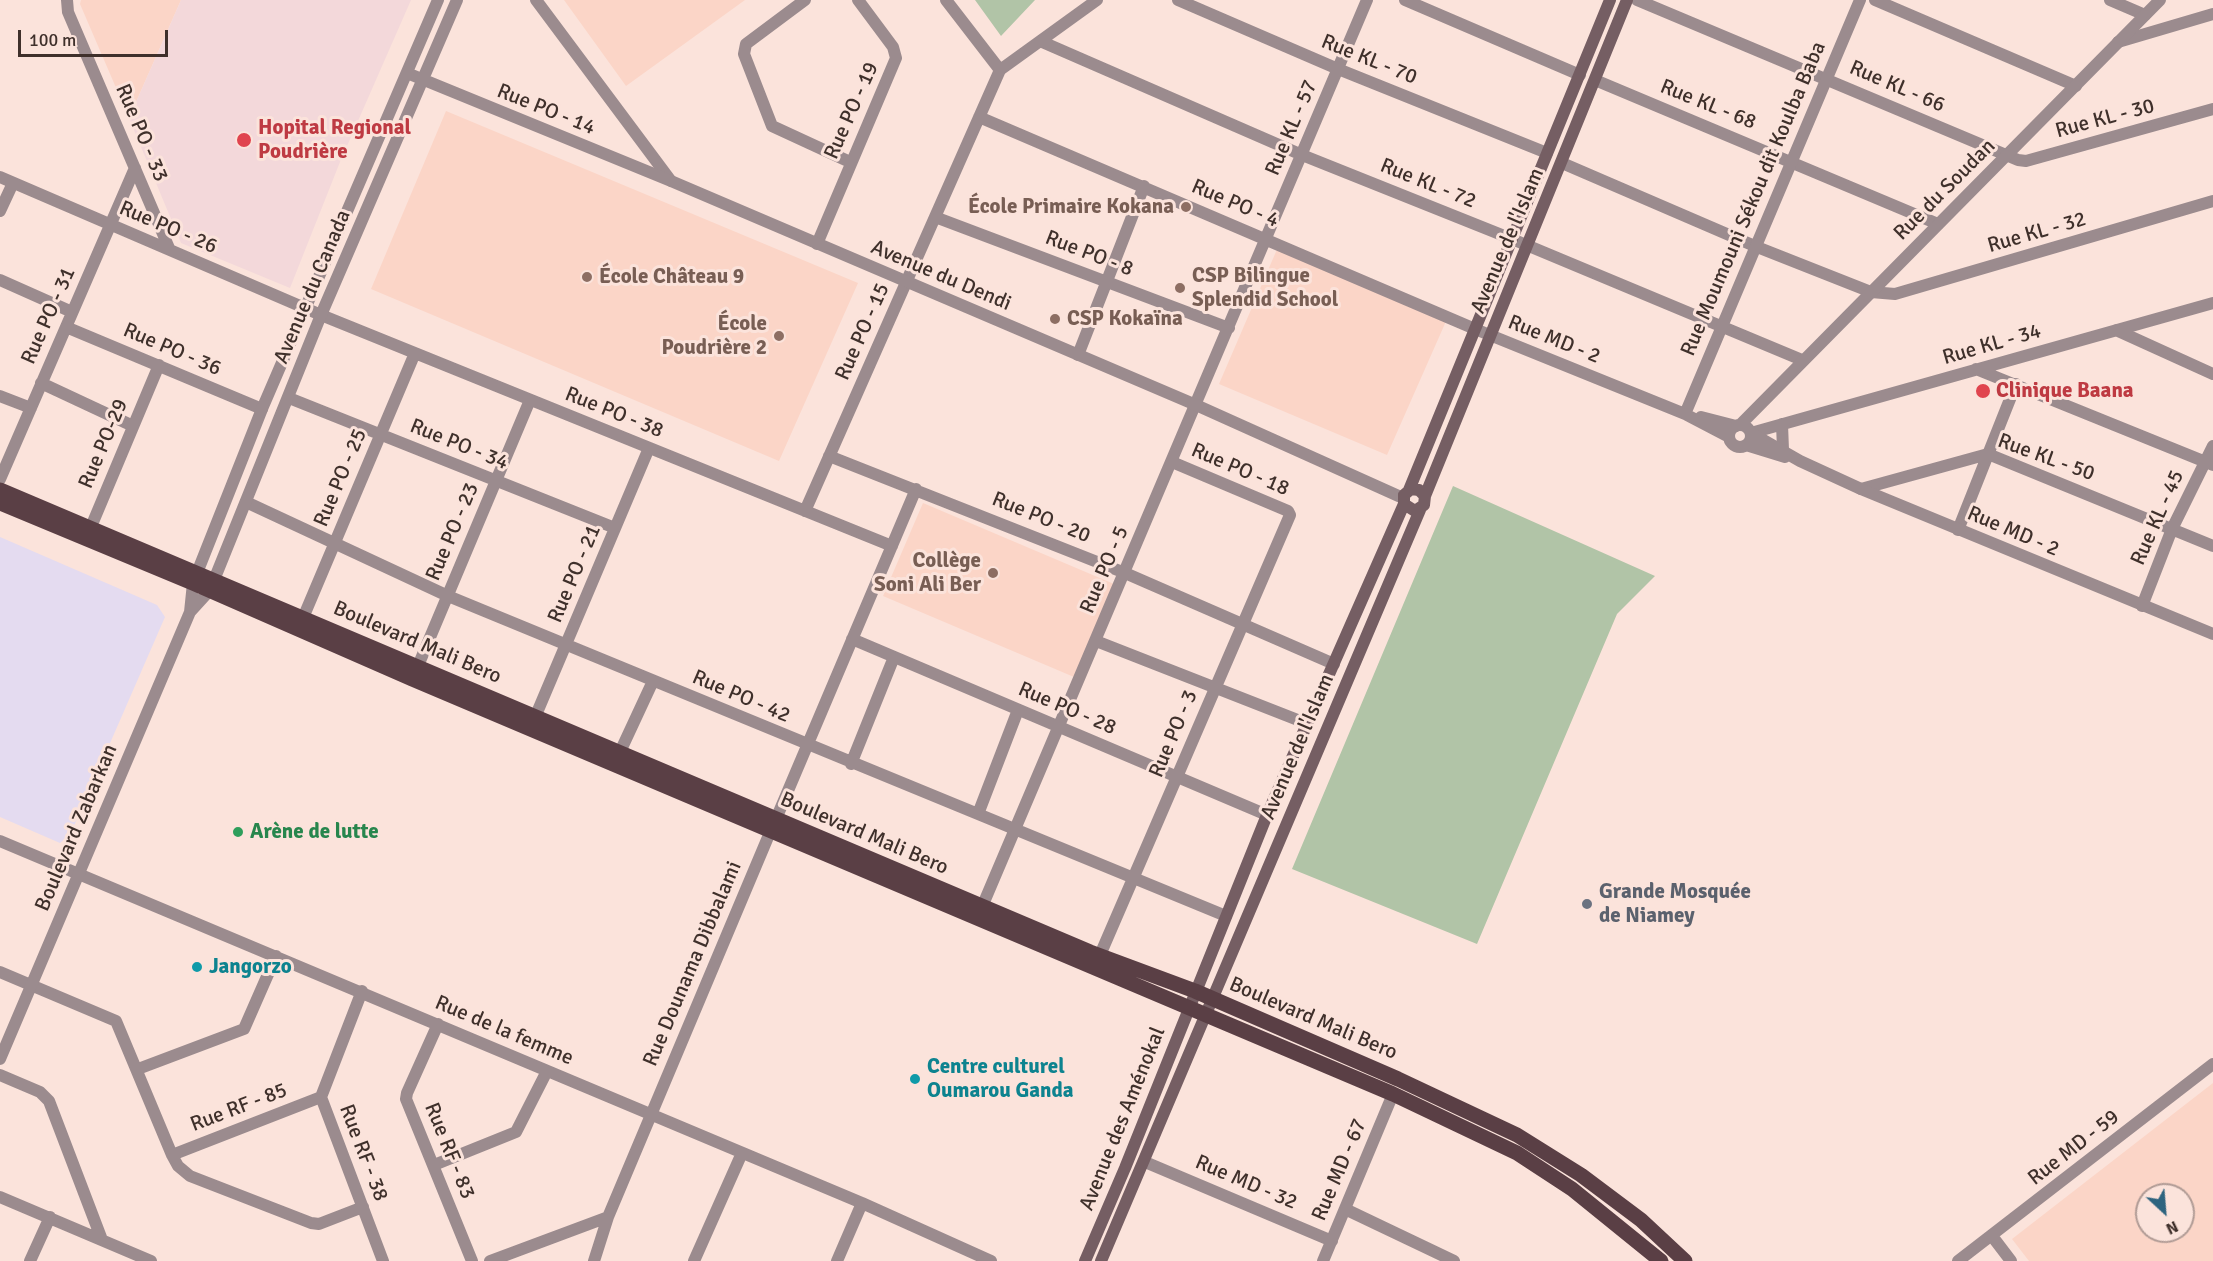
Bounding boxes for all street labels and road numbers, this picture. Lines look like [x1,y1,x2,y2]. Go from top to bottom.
street label: Rue KL - 70 [1317,29,1421,91]
street label: Rue Moumouni Sékou dit Koulba Baba [1676,38,1832,360]
street label: Rue KL - 66 [1845,56,1949,118]
street label: Rue PO - 19 [819,58,885,164]
street label: Rue KL - 68 [1656,74,1760,136]
street label: Rue KL - 57 [1261,76,1323,180]
street label: Rue PO - 14 [493,79,599,141]
street label: Rue PO - 33 [109,80,173,186]
street label: Rue KL - 30 [2053,94,2157,144]
street label: Rue du Soudan [1889,134,2001,246]
street label: Rue KL - 72 [1376,153,1480,215]
street label: Avenue de l'Islam [1466,165,1550,317]
street label: Rue PO - 4 [1188,174,1282,234]
street label: Rue PO - 26 [115,196,221,260]
street label: Avenue du Canada [269,206,357,368]
street label: Rue KL - 32 [1985,207,2089,259]
street label: Rue PO - 8 [1041,226,1137,282]
street label: Avenue du Dendi [867,235,1015,317]
street label: Rue PO - 31 [16,263,82,369]
street label: Rue PO - 15 [830,279,896,385]
street label: Rue MD - 2 [1504,310,1604,370]
street label: Rue PO - 36 [119,318,225,382]
street label: Rue KL - 34 [1940,319,2044,371]
street label: Rue PO - 38 [561,382,667,444]
street label: Rue PO-29 [74,396,134,492]
street label: Rue PO - 34 [406,414,512,476]
street label: Rue PO - 25 [309,425,373,531]
street label: Rue KL - 50 [1994,429,2098,487]
street label: Rue PO - 18 [1187,438,1293,502]
street label: Rue KL - 45 [2126,467,2190,569]
street label: Rue PO - 23 [421,479,485,585]
street label: Rue PO - 20 [988,487,1094,549]
street label: Rue MD - 2 [1963,501,2063,563]
street label: Rue PO - 21 [543,521,607,627]
street label: Rue PO - 5 [1075,523,1135,617]
street label: Boulevard Mali Bero [329,596,505,690]
street label: Rue PO - 42 [688,665,794,729]
street label: Avenue de l'Islam [1256,671,1340,823]
street label: Rue PO - 28 [1014,677,1120,741]
street label: Rue PO - 3 [1144,687,1204,781]
street label: Boulevard Zabarkan [30,741,124,915]
street label: Boulevard Mali Bero [776,787,952,881]
street label: Rue Dounama Dibbalami [638,858,748,1070]
street label: Boulevard Mali Bero [1225,972,1401,1066]
street label: Rue de la femme [431,991,577,1071]
street label: Avenue des Aménokal [1075,1024,1171,1214]
street label: Rue RF - 85 [187,1078,291,1138]
street label: Rue RF - 83 [418,1099,480,1203]
street label: Rue RF - 38 [333,1101,393,1205]
street label: Rue MD - 59 [2023,1105,2125,1191]
street label: Rue MD - 67 [1307,1115,1373,1225]
street label: Rue MD - 32 [1191,1150,1301,1216]

